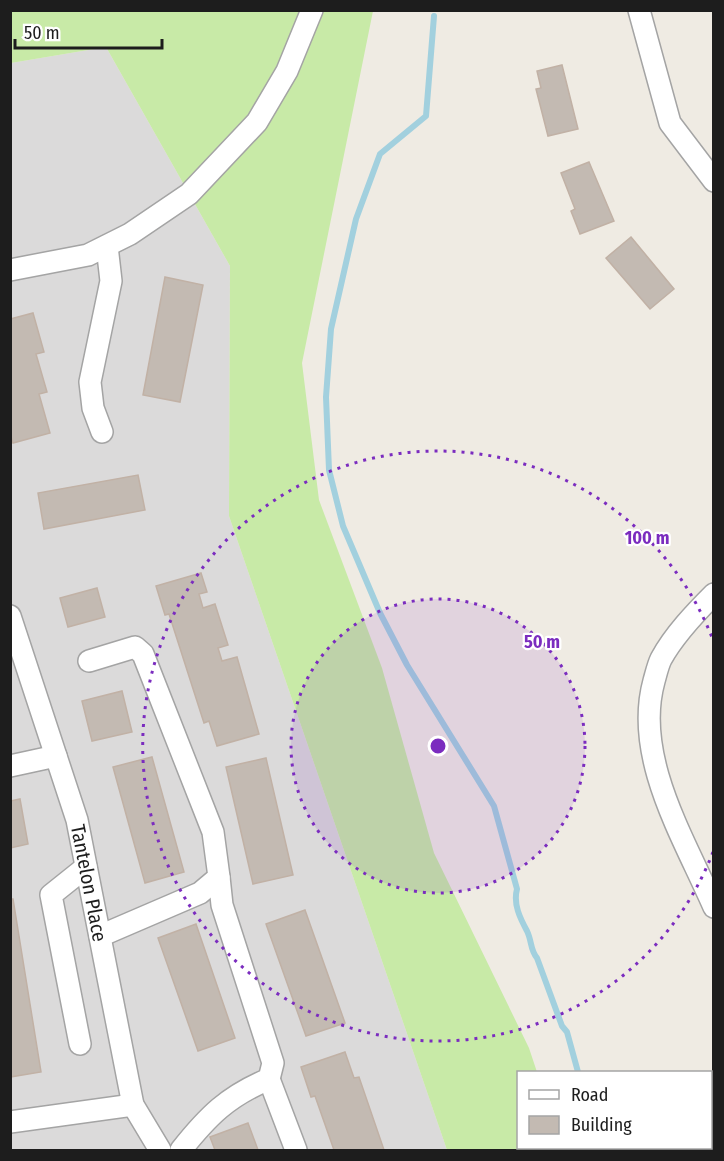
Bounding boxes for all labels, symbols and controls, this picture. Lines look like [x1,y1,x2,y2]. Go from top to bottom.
scale bar [15,12,162,50]
text: 50 m [24,22,60,44]
text: 100 m [625,527,669,549]
text: 50 m [524,631,560,653]
centre of rings [428,736,448,756]
street label: Tantelon Place [66,822,112,944]
legend [517,1071,712,1149]
text: Road [571,1084,608,1106]
text: Building [571,1114,632,1136]

